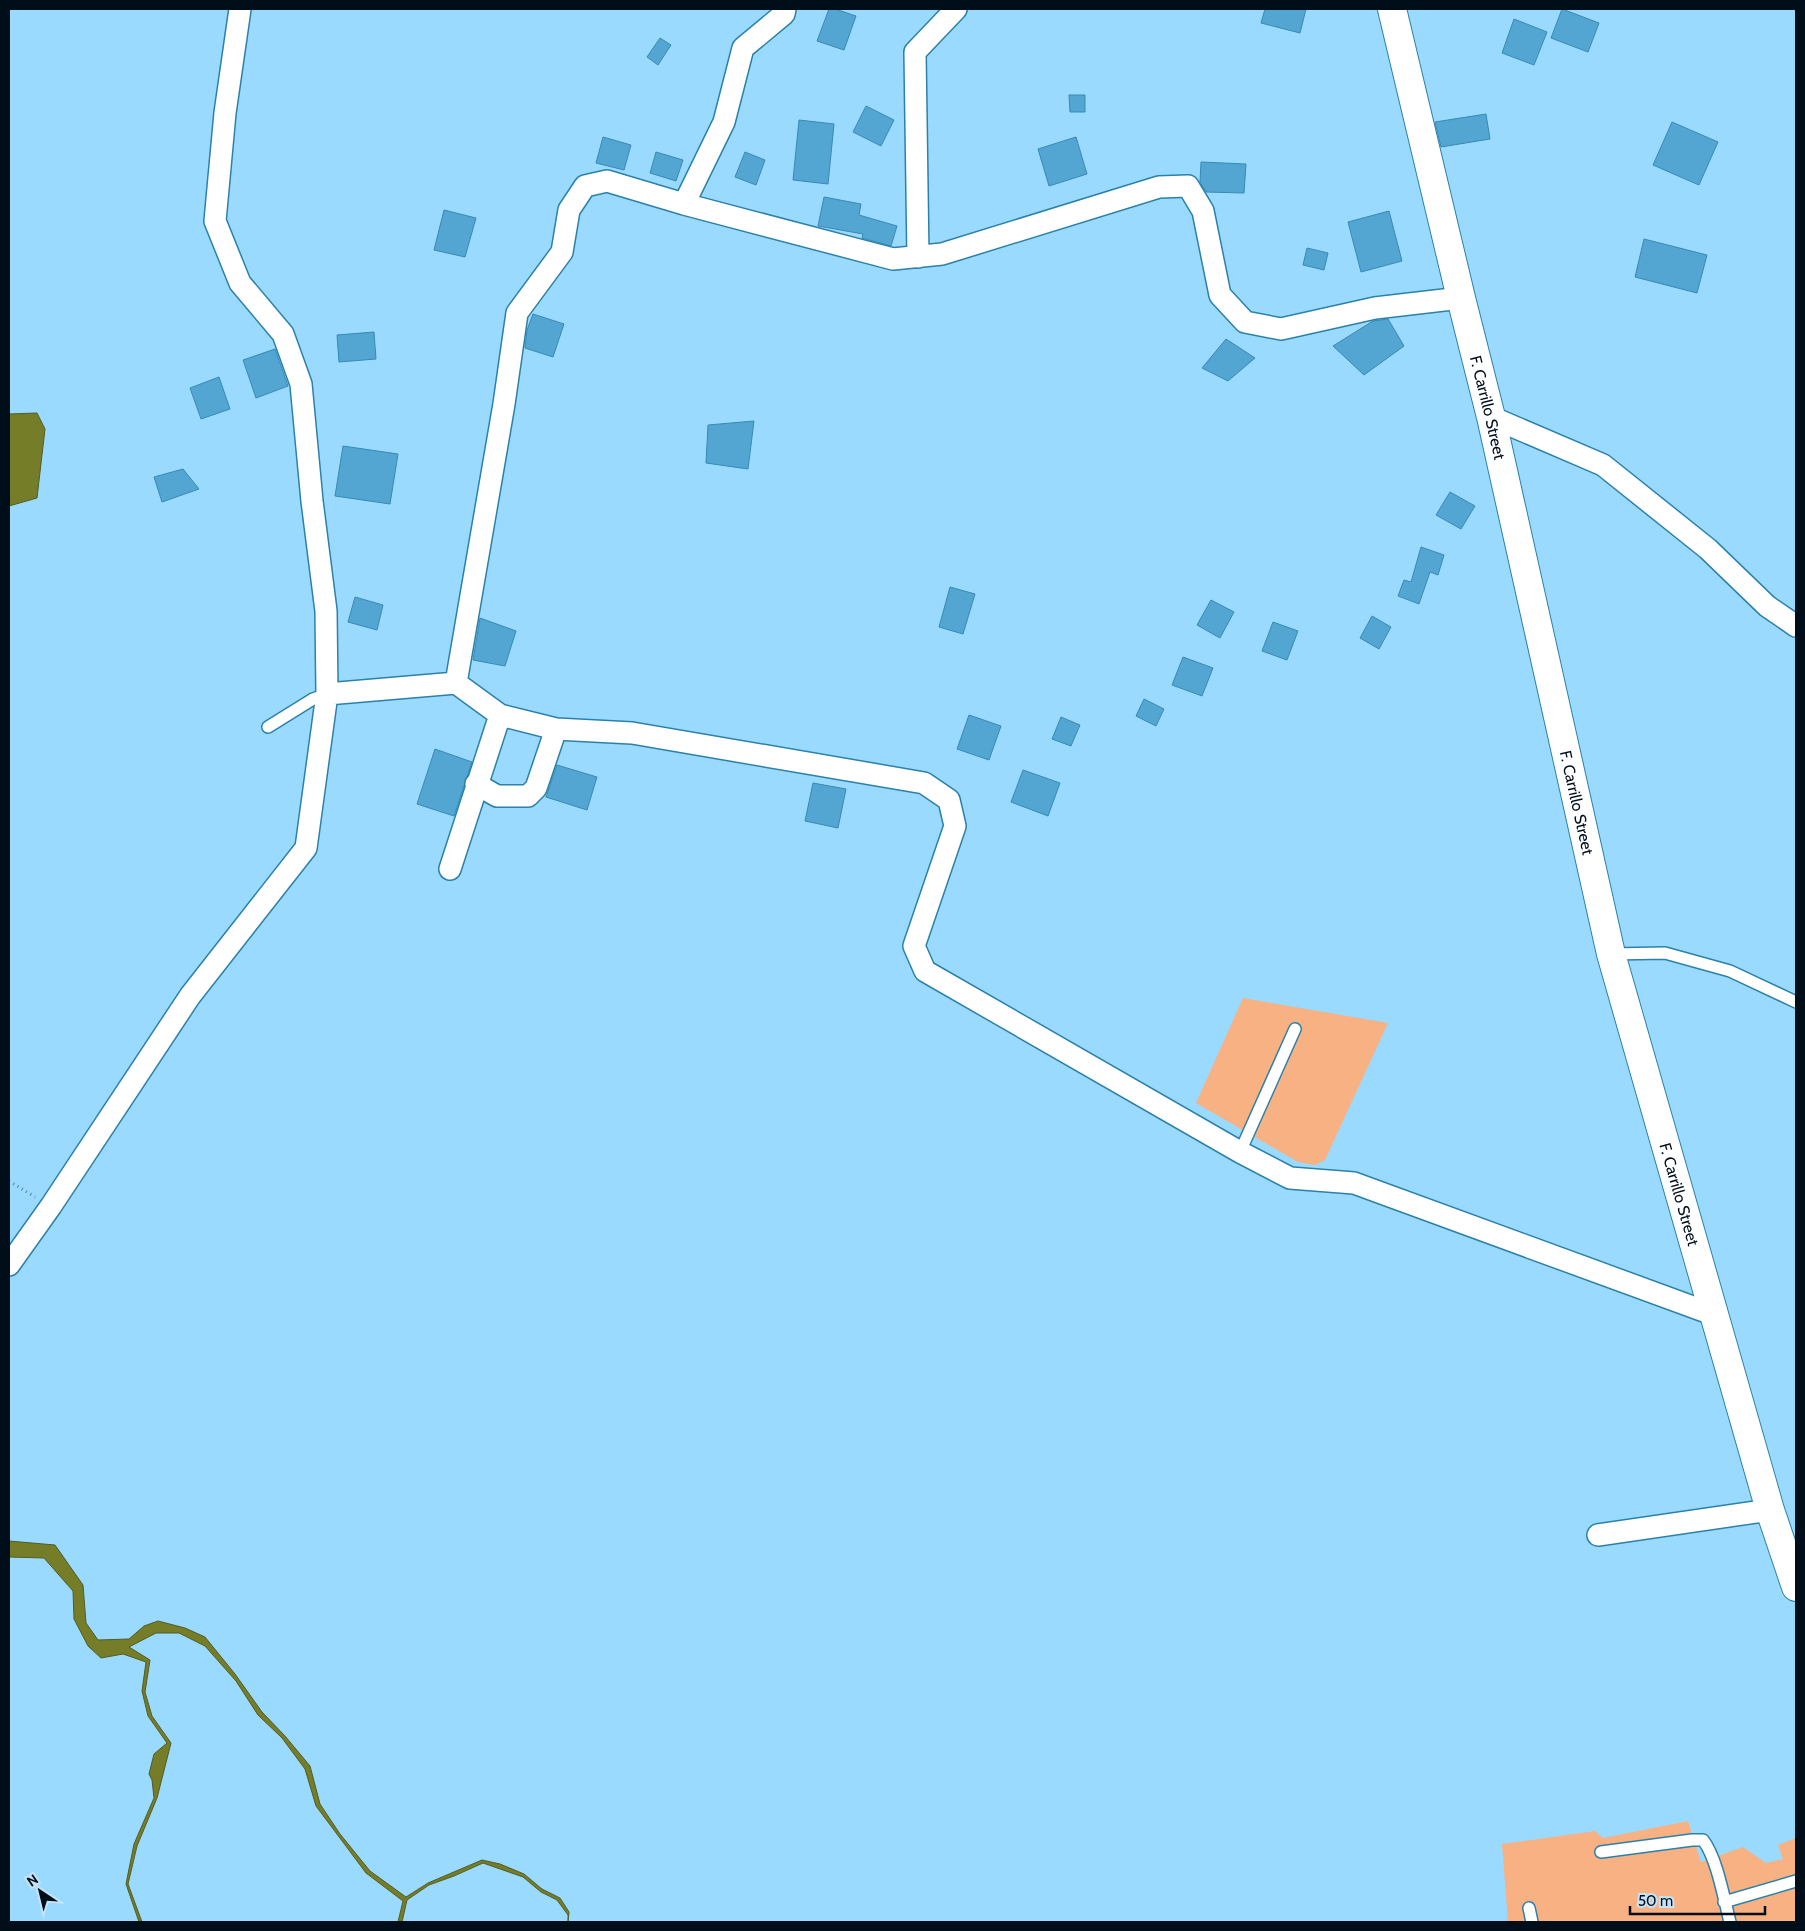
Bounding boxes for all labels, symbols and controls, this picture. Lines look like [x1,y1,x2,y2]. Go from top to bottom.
street label: F. Carrillo Street [1466,354,1509,462]
street label: F. Carrillo Street [1556,749,1598,857]
street label: F. Carrillo Street [1655,1141,1703,1249]
north arrow [15,1866,65,1916]
text: N [23,1870,42,1891]
scale bar [1630,1884,1765,1916]
text: 50 m [1638,1892,1673,1910]

